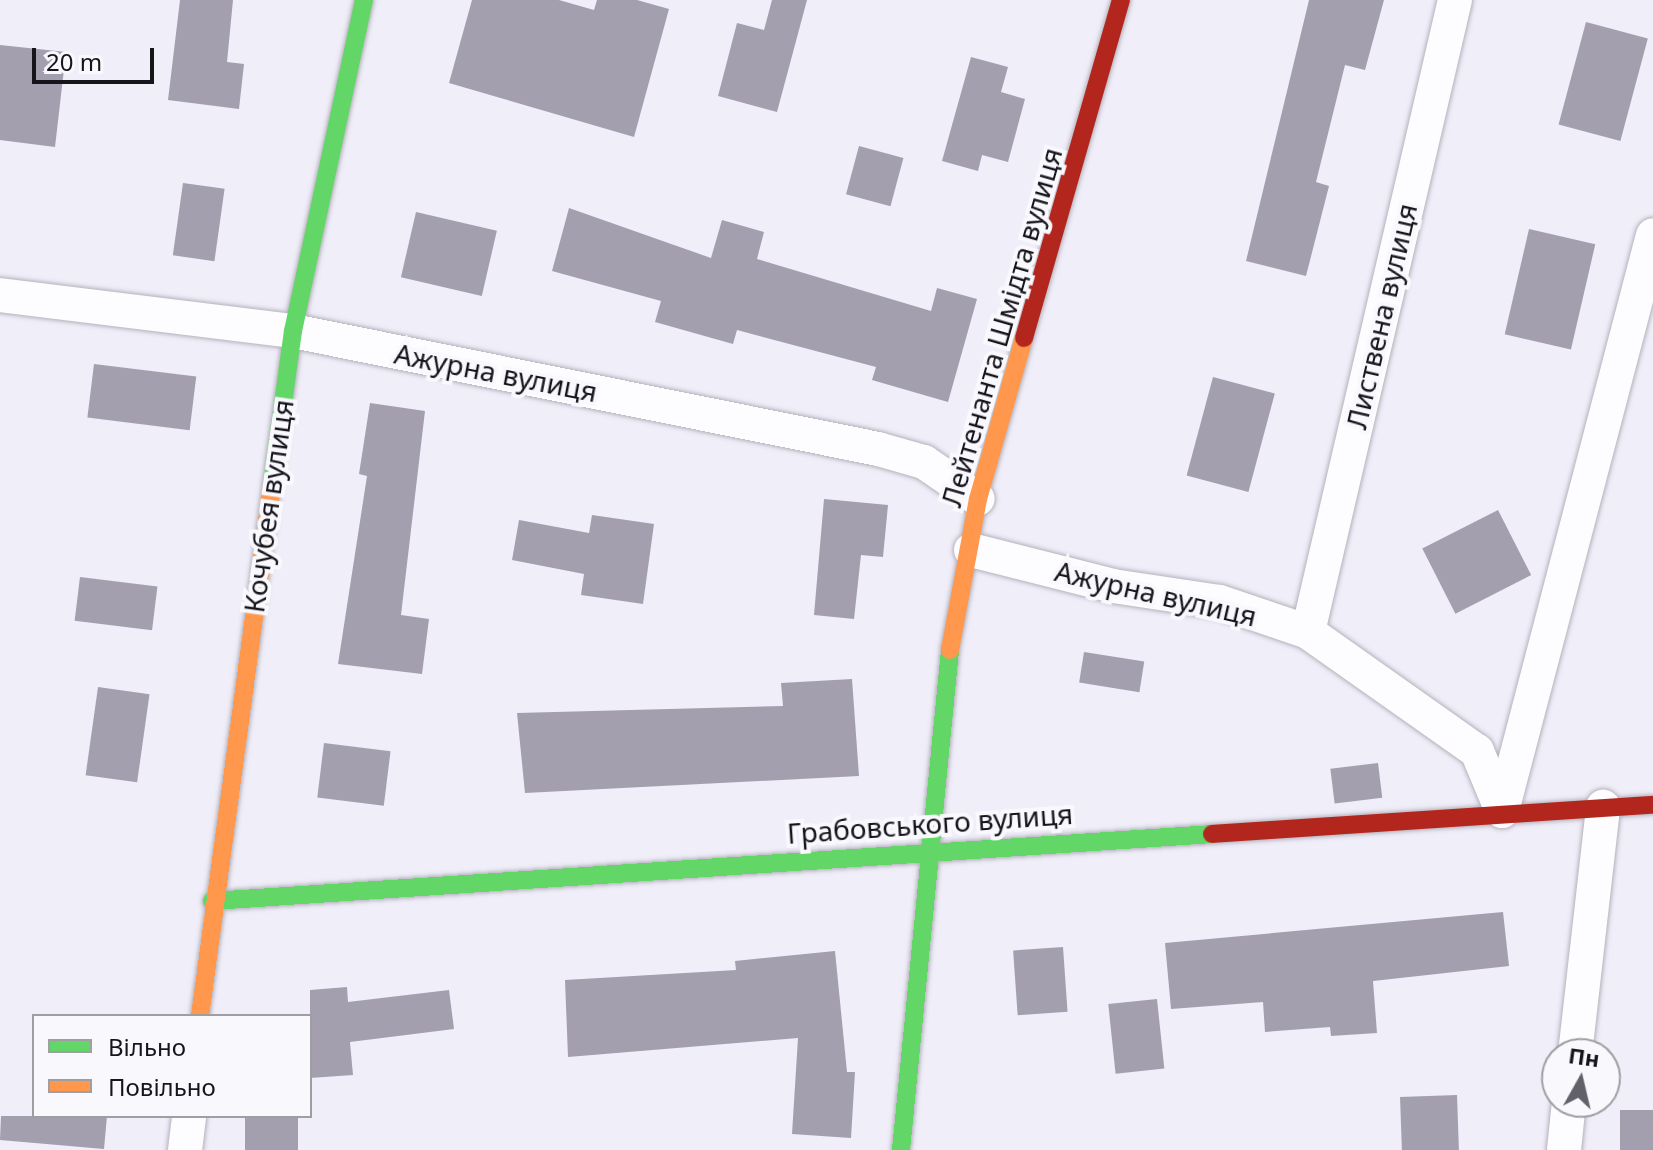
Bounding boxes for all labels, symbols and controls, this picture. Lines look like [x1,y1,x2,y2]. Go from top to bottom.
scale bar [36,32,158,82]
text: 20 m [46,45,102,78]
street label: Лейтенанта Шмідта вулиця [934,144,1068,510]
street label: Листвена вулиця [1339,200,1423,432]
street label: Ажурна вулиця [392,336,600,408]
street label: Кочубея вулиця [236,397,300,615]
street label: Ажурна вулиця [1052,553,1260,633]
street label: Грабовського вулиця [786,796,1074,850]
legend [32,1014,312,1118]
text: Вільно [108,1030,186,1063]
north arrow [1541,1038,1621,1118]
text: Пн [1567,1039,1602,1073]
text: Повільно [108,1070,216,1103]

